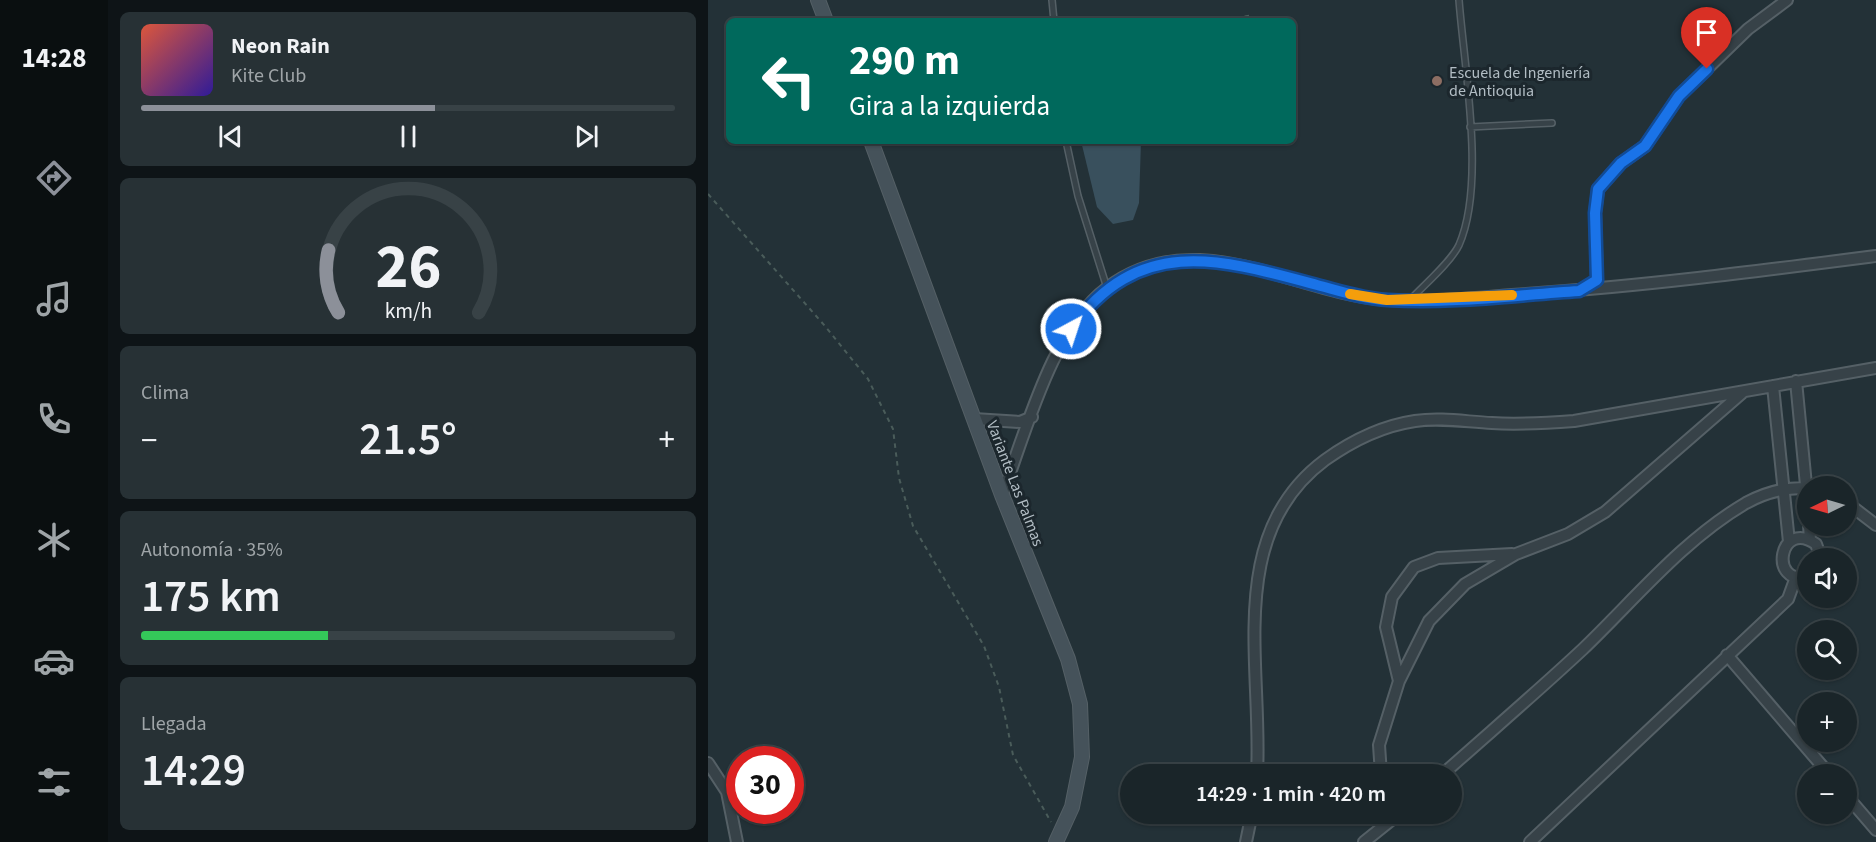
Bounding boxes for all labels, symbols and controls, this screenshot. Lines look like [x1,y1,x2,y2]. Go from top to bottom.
pin [1681,7,1732,69]
icon: arrive [1690,16,1723,49]
text: Neon Rain [231,30,330,62]
text: 290 m [849,31,960,91]
text: 14:28 [21,39,87,78]
icon: left [750,42,828,120]
text: Kite Club [231,62,306,90]
place label: Escuela de Ingeniería de Antioquia [1449,62,1590,102]
marker: Escuela de Ingeniería de Antioquia [1430,74,1444,88]
text: Gira a la izquierda [849,87,1050,126]
icon: previous [214,120,247,153]
icon: pause [392,120,425,153]
icon: next [570,120,603,153]
icon: directions [33,157,75,199]
text: 26 [375,223,441,312]
icon: music [33,278,75,320]
text: km/h [384,296,432,327]
position arrow [1039,297,1103,361]
text: Clima [141,379,189,407]
icon: phone [33,398,75,440]
text: 21.5° [359,408,457,472]
text: − [141,417,157,464]
text: + [659,417,675,464]
street label: Variante Las Palmas [981,417,1049,550]
north arrow [1797,476,1857,536]
map controls [1797,476,1857,824]
icon: climate [33,519,75,561]
text: Autonomía · 35% [141,536,283,564]
button: sound [1797,548,1857,608]
text: 175 km [141,565,281,629]
button: search [1797,620,1857,680]
icon: car [33,640,75,682]
button: + [1797,692,1857,752]
text: Llegada [141,710,207,738]
text: 14:29 [141,739,246,803]
speed limit sign: 30 [726,746,804,824]
icon: filters [33,761,75,803]
button: − [1797,764,1857,824]
text: 14:29 · 1 min · 420 m [1196,778,1386,810]

